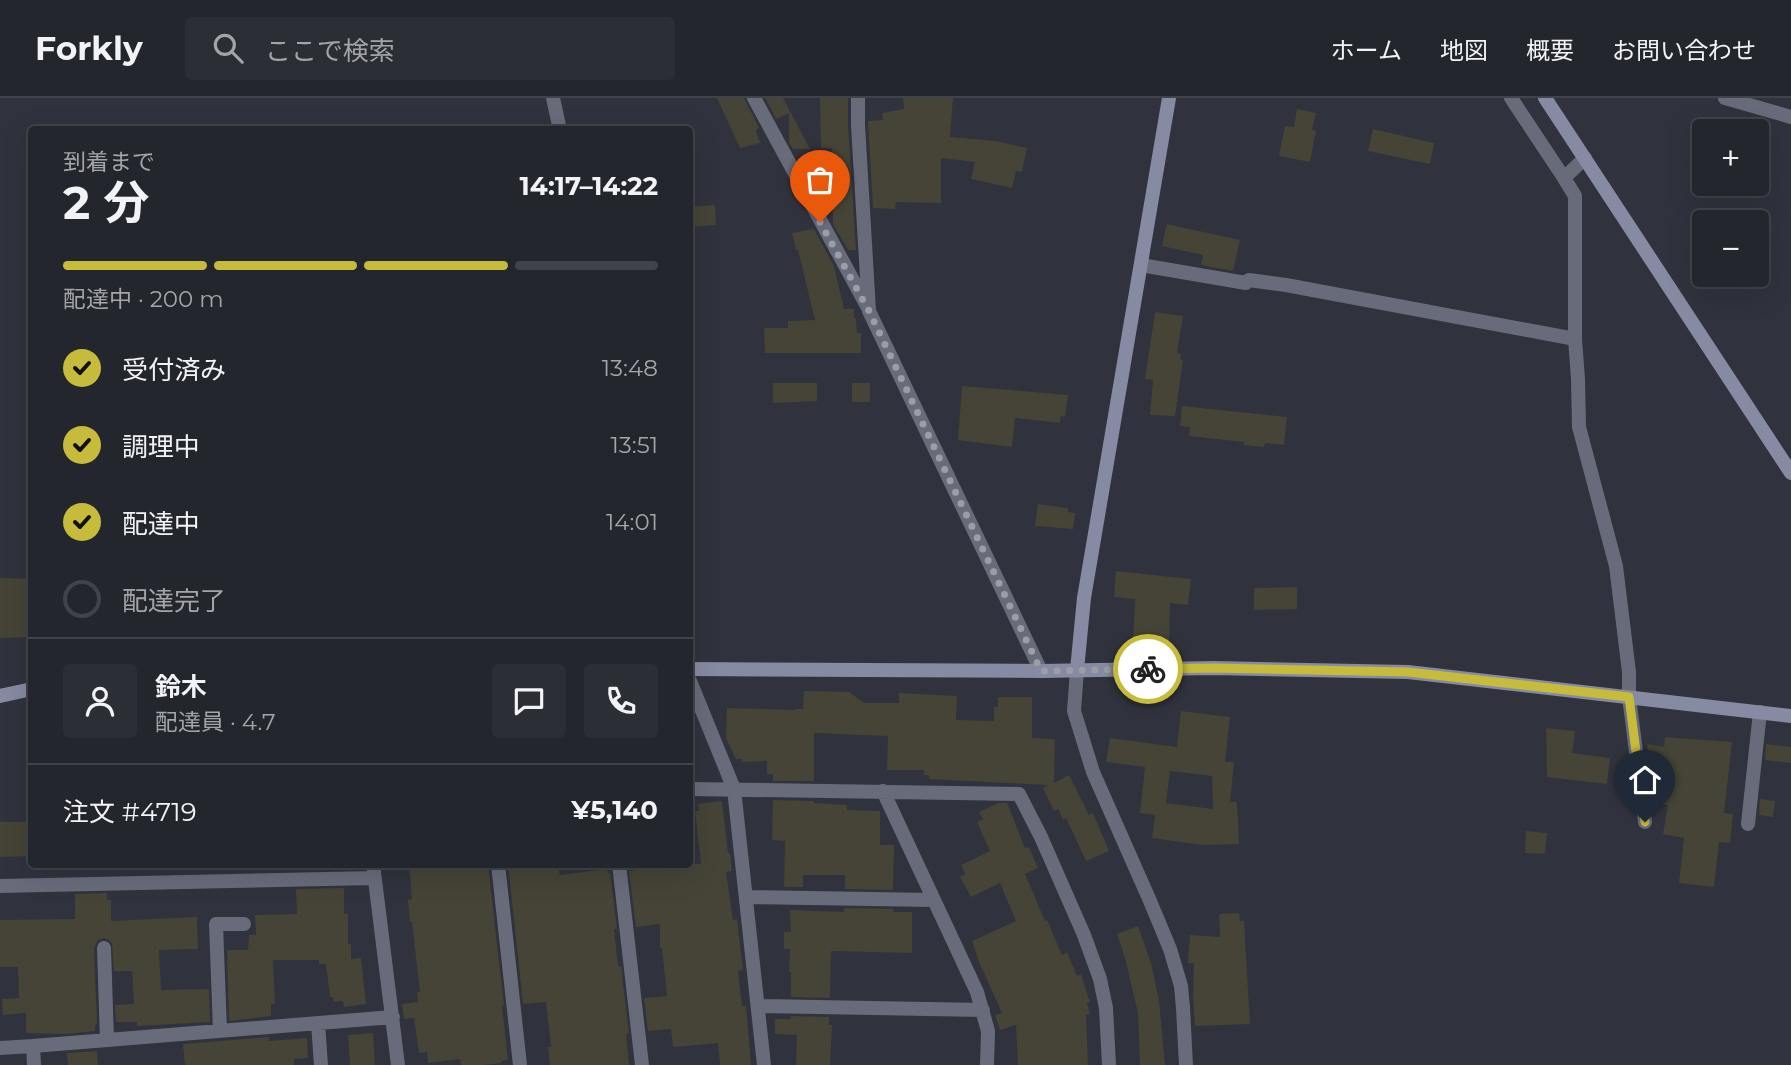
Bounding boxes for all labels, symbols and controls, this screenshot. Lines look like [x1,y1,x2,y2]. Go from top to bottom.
search box [185,17,675,80]
text: Forkly [35,28,143,68]
icon: search [209,29,247,67]
text: ここで検索 [265,35,395,67]
text: ホーム [1331,36,1402,65]
text: 地図 [1440,36,1488,65]
text: 概要 [1526,36,1574,65]
text: お問い合わせ [1612,36,1756,65]
map controls [1692,119,1769,287]
button: + [1692,119,1769,196]
text: 到着まで [63,148,155,176]
pin [790,150,850,222]
icon: bag [801,161,839,199]
text: 14:17–14:22 [520,170,658,202]
text: 2 分 [63,174,149,231]
button: − [1692,210,1769,287]
text: 配達中 · 200 m [63,285,224,313]
icon: check [63,349,101,387]
text: 受付済み [122,354,226,386]
text: 13:48 [602,354,658,382]
icon: check [63,426,101,464]
text: 調理中 [122,431,200,463]
text: 13:51 [611,431,658,459]
icon: check [63,503,101,541]
text: 配達中 [122,508,200,540]
text: 14:01 [606,508,658,536]
text: 配達完了 [122,585,226,617]
courier [1113,634,1183,704]
icon: bike [1129,650,1167,688]
button: person [63,664,137,738]
button: chat [492,664,566,738]
button: phone [584,664,658,738]
text: 鈴木 [155,671,207,703]
text: 配達員 · 4.7 [155,708,276,736]
pin [1615,750,1675,822]
icon: home [1626,761,1664,799]
text: ¥5,140 [571,794,658,826]
text: 注文 #4719 [63,796,197,828]

